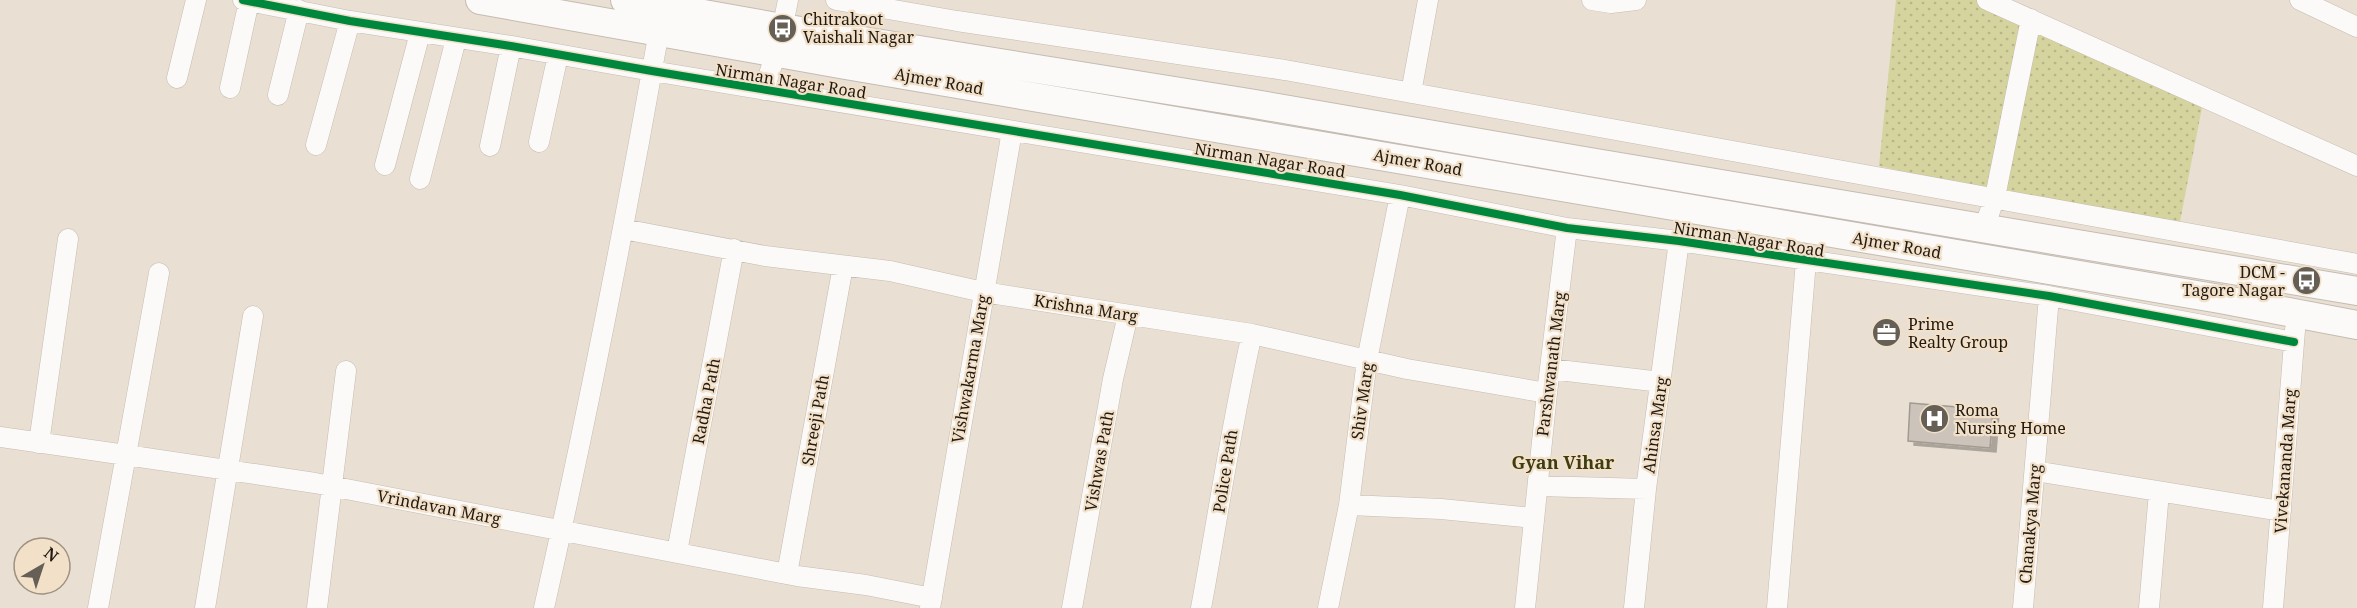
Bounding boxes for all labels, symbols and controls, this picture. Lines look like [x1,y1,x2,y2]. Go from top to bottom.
place label: Chitrakoot Vaishali Nagar [803,8,914,48]
bus stop icon: Chitrakoot Vaishali Nagar [766,12,798,44]
street label: Nirman Nagar Road [714,58,868,104]
street label: Ajmer Road [893,62,985,100]
street label: Nirman Nagar Road [1193,137,1347,183]
street label: Ajmer Road [1372,143,1464,181]
street label: Nirman Nagar Road [1672,216,1826,262]
street label: Ajmer Road [1851,226,1943,264]
place label: DCM - Tagore Nagar [2182,261,2285,301]
bus stop icon: DCM - Tagore Nagar [2290,265,2322,297]
street label: Krishna Marg [1032,289,1140,327]
street label: Parshwanath Marg [1531,290,1571,438]
street label: Vishwakarma Marg [946,293,994,445]
place label: Prime Realty Group [1908,313,2008,353]
office icon: Prime Realty Group [1871,317,1903,349]
street label: Radha Path [687,356,725,446]
street label: Shiv Marg [1346,361,1378,441]
street label: Shreeji Path [796,373,834,467]
street label: Ahinsa Marg [1637,375,1673,475]
street label: Vivekananda Marg [2269,388,2301,534]
place label: Roma Nursing Home [1955,399,2066,439]
hospital icon: Roma Nursing Home [1918,403,1950,435]
street label: Vishwas Path [1079,409,1119,513]
street label: Police Path [1208,428,1242,514]
district label: Gyan Vihar [1512,450,1615,474]
street label: Chanakya Marg [2014,463,2046,585]
street label: Vrindavan Marg [375,484,503,530]
north arrow [12,536,72,596]
text: N [40,542,64,567]

